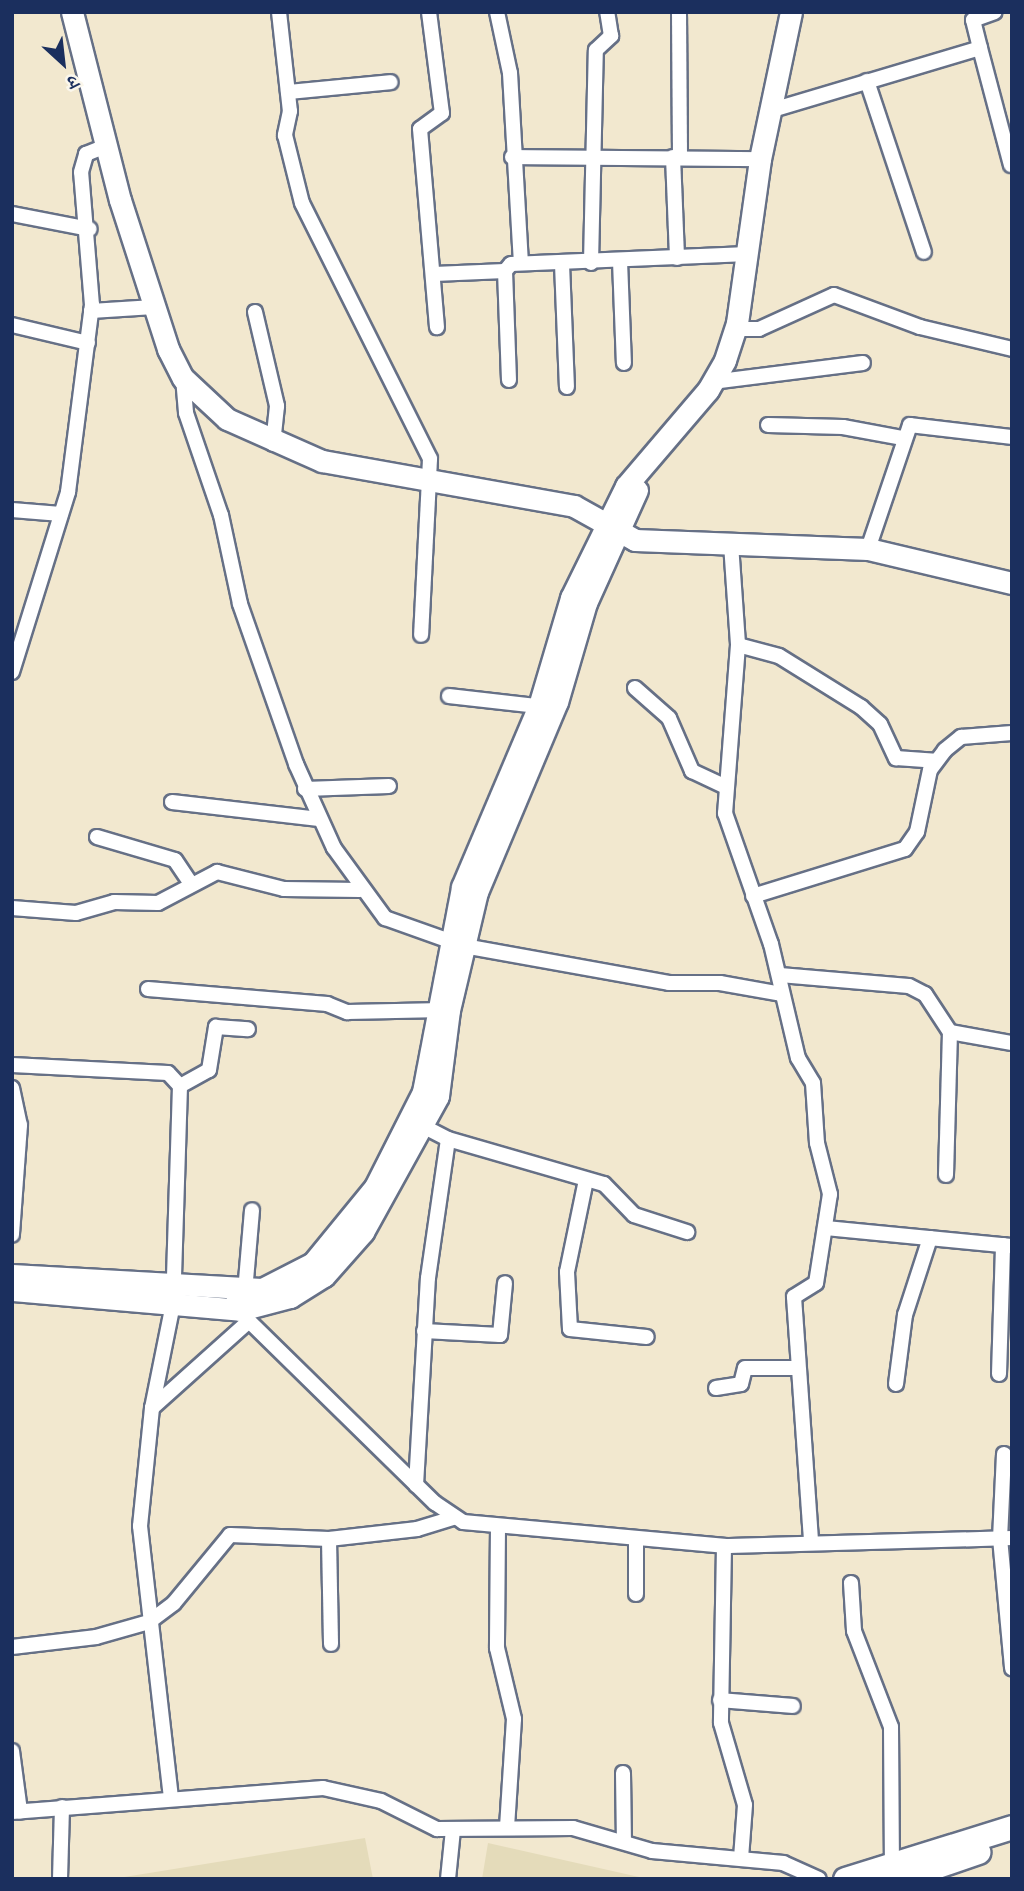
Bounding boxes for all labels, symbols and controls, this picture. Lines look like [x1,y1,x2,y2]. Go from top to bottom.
north arrow [28,28,98,98]
text: उ [63,70,82,95]

